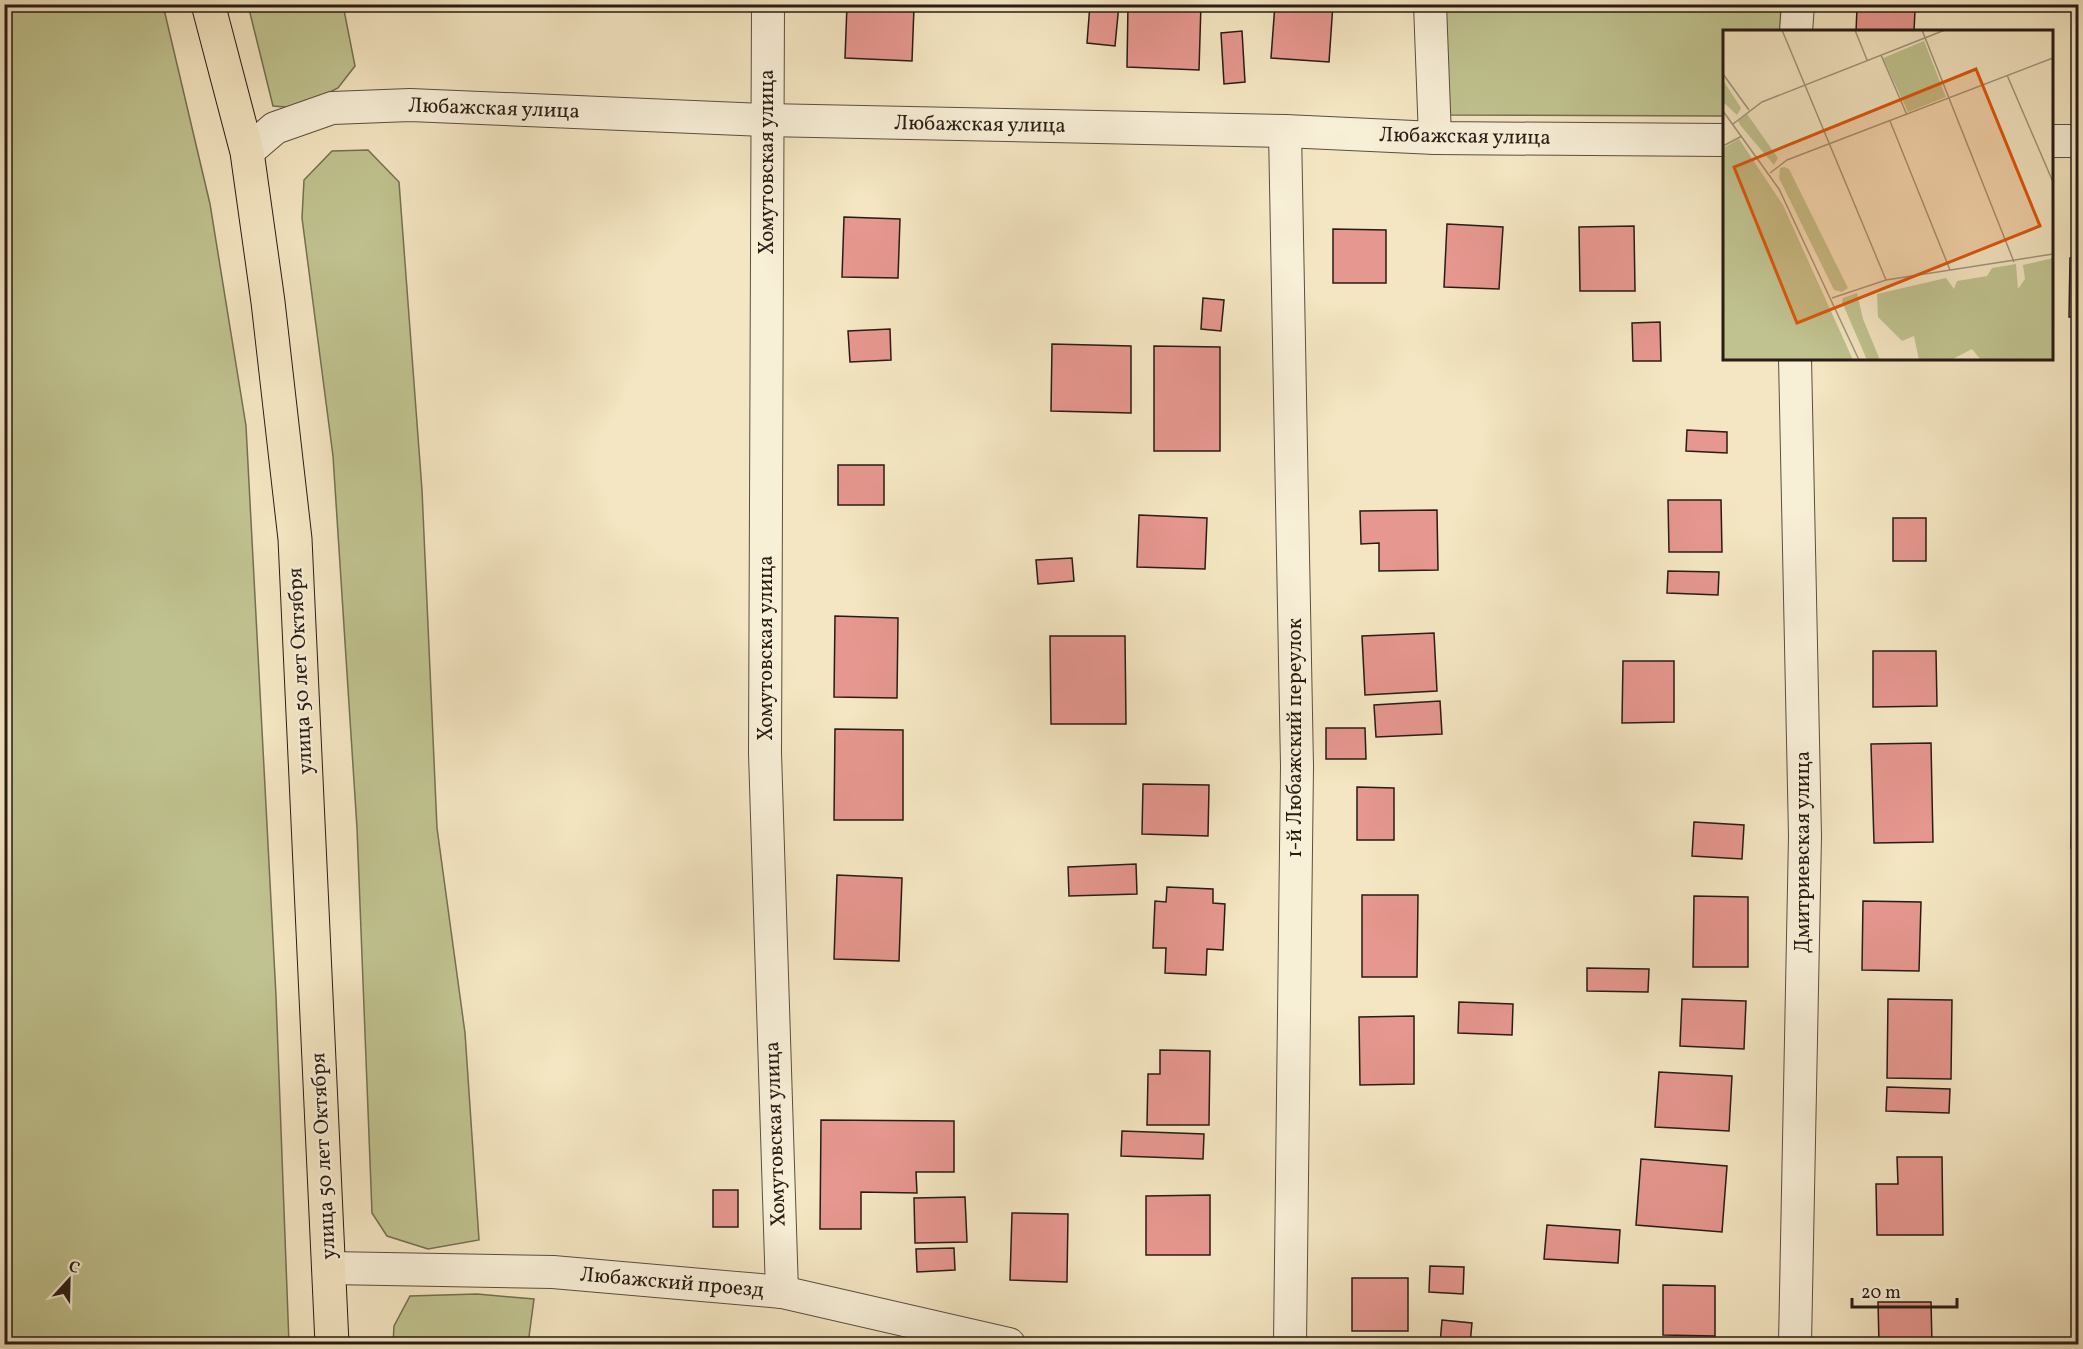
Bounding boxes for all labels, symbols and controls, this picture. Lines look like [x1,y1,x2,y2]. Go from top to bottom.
inset map [1723,30,2053,360]
street label: Хомутовская улица [753,69,782,255]
street label: Любажская улица [408,92,580,126]
street label: Любажская улица [894,109,1066,141]
street label: Любажская улица [1379,121,1551,153]
street label: Хомутовская улица [752,555,781,741]
street label: улица 50 лет Октября [281,567,321,775]
street label: 1-й Любажский переулок [1281,618,1310,858]
street label: Дмитриевская улица [1789,751,1818,953]
street label: Хомутовская улица [758,1041,794,1227]
street label: улица 50 лет Октября [304,1052,344,1260]
north arrow [39,1250,99,1310]
text: С [65,1256,83,1280]
street label: Любажский проезд [579,1261,765,1305]
scale bar [1852,1271,1957,1309]
text: 20 m [1861,1281,1901,1306]

